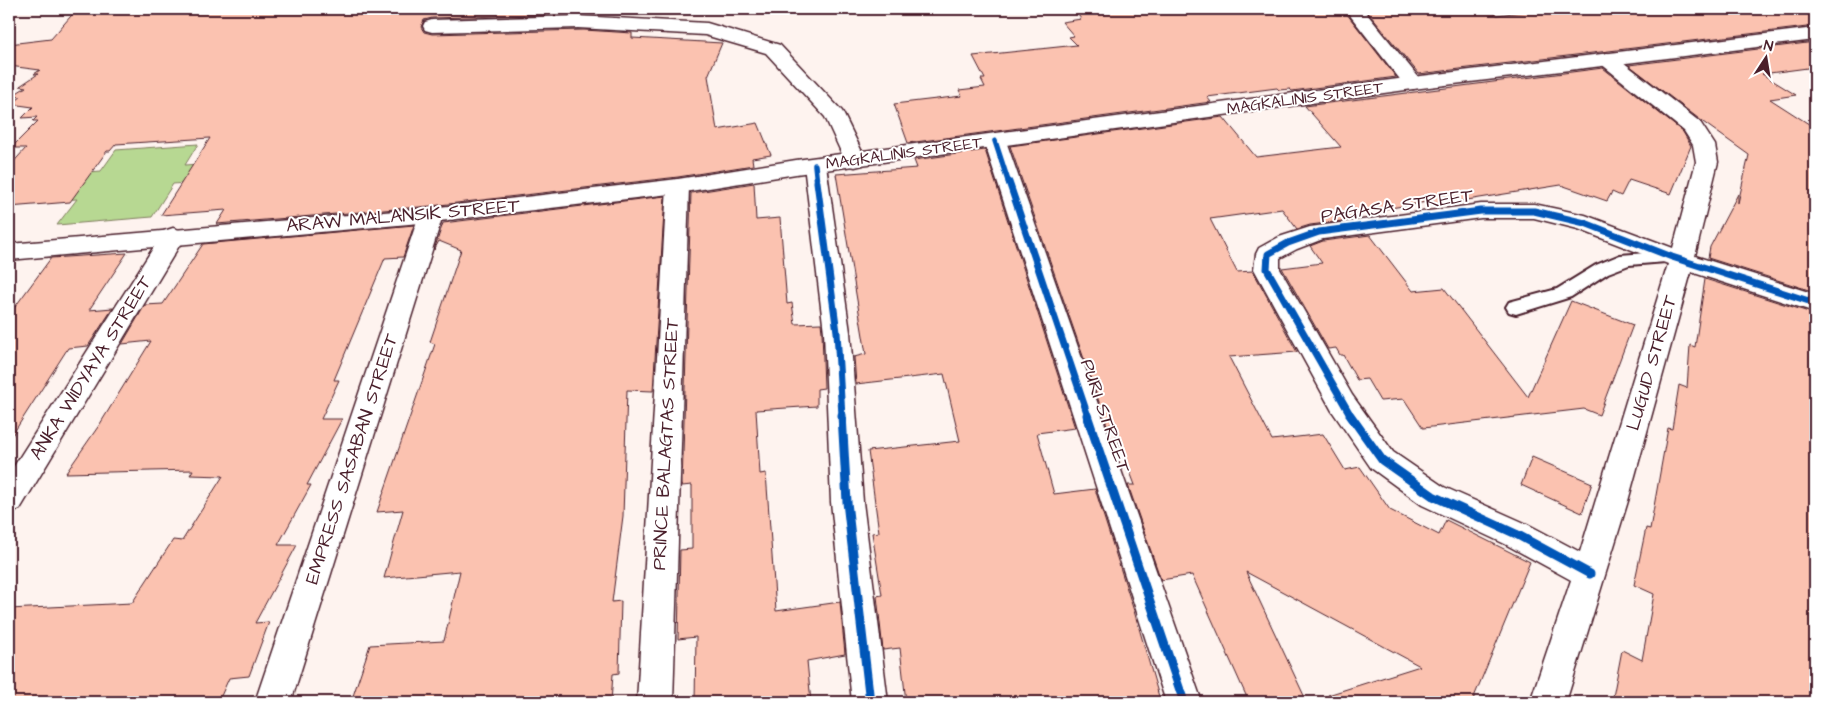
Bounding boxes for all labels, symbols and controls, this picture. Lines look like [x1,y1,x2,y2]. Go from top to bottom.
north arrow [1742,32,1792,82]
text: N [1762,36,1775,57]
street label: MAGKALINIS STREET [1225,76,1385,120]
street label: MAGKALINIS STREET [824,131,984,175]
street label: PAGASA STREET [1319,182,1475,230]
street label: ARAW MALANSIK STREET [285,192,521,240]
street label: ANKA WIDYAYA STREET [23,271,159,465]
street label: LUGUD STREET [1620,292,1684,434]
street label: PRINCE BALAGTAS STREET [646,317,686,571]
street label: EMPRESS SASABAN STREET [299,330,405,588]
street label: PURI STREET [1073,355,1137,477]

